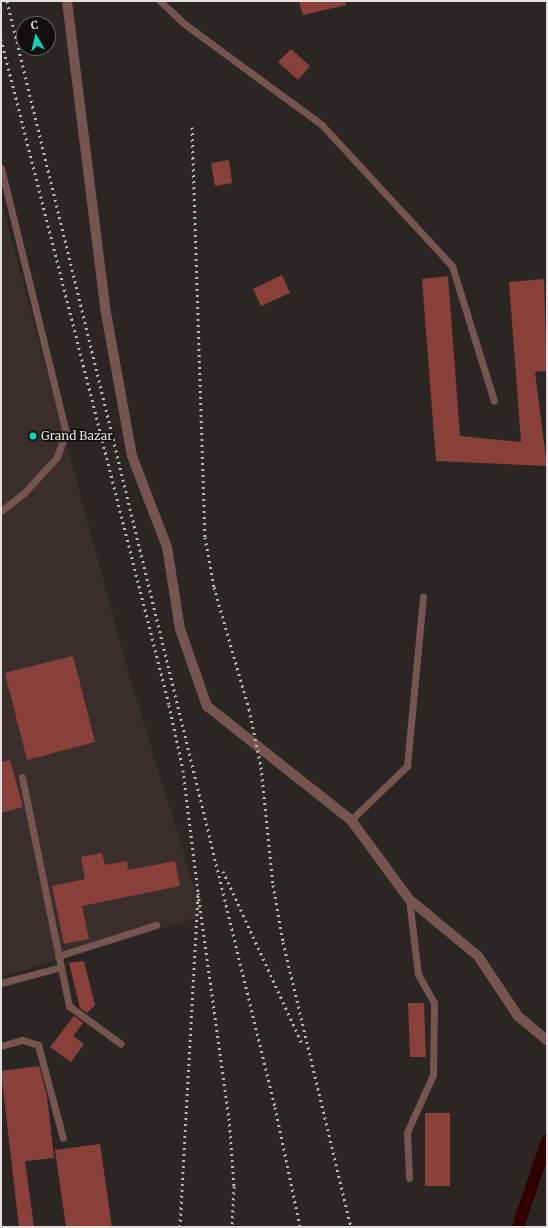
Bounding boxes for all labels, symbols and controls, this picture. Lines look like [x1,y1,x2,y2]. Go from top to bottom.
north arrow [16,16,56,56]
text: С [30,18,39,33]
place label: Grand Bazar [41,429,113,443]
marker: Grand Bazar [28,431,38,441]

